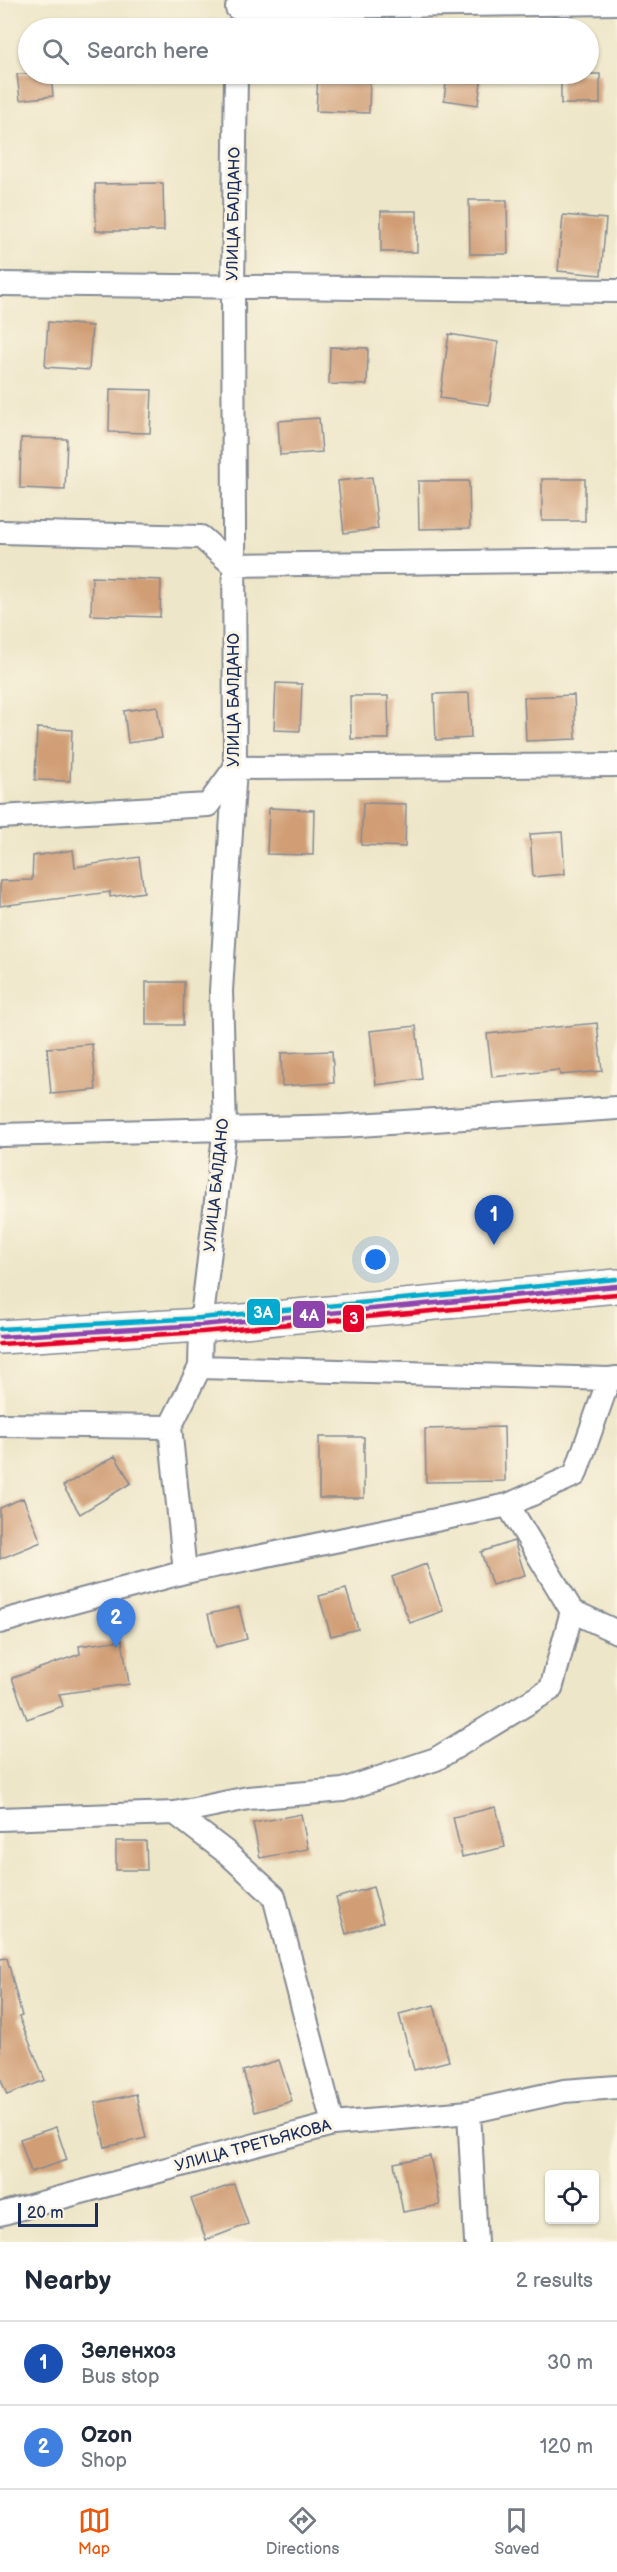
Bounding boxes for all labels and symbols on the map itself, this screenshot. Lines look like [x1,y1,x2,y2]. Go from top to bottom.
street label: УЛИЦА БАЛДАНО [223,146,245,281]
street label: УЛИЦА БАЛДАНО [225,632,244,767]
street label: УЛИЦА БАЛДАНО [201,1117,234,1253]
pin: 1 [474,1196,514,1245]
your location [361,1245,390,1274]
line badge: 3А [246,1298,281,1326]
line badge: 4А [292,1300,326,1329]
text: 3А [253,1304,274,1323]
line badge: 3 [342,1304,365,1333]
text: 4А [299,1307,320,1326]
text: 3 [349,1310,359,1329]
pin: 2 [96,1598,136,1648]
street label: УЛИЦА ТРЕТЬЯКОВА [173,2116,334,2176]
scale bar [18,2200,98,2228]

